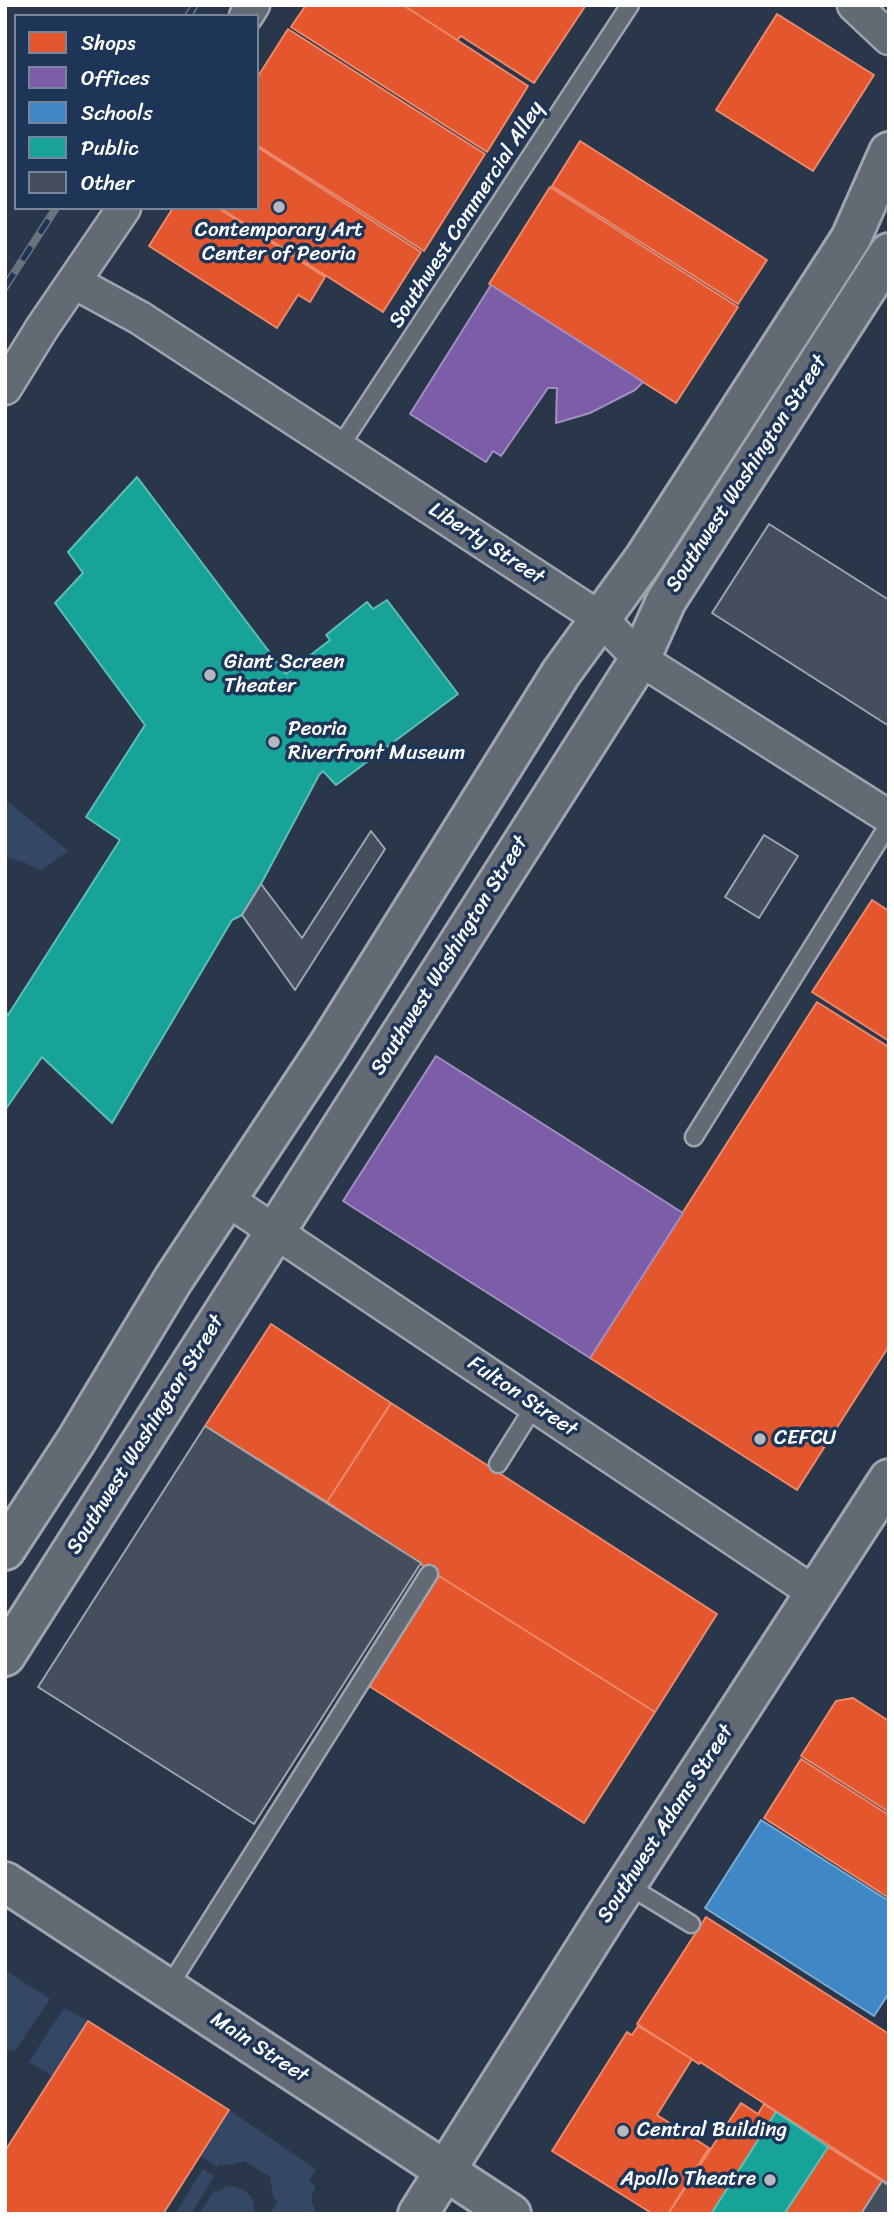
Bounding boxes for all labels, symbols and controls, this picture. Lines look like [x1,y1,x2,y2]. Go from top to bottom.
legend [14,14,259,210]
text: Shops [81,24,136,62]
text: Offices [81,59,150,97]
text: Schools [81,94,153,132]
street label: Southwest Commercial Alley [384,97,550,333]
text: Public [81,129,139,167]
text: Other [81,164,134,202]
marker: Contemporary Art Center of Peoria [271,199,287,215]
place label: Contemporary Art Center of Peoria [195,218,363,268]
street label: Southwest Washington Street [661,351,833,597]
street label: Liberty Street [424,497,548,591]
place label: Giant Screen Theater [224,650,345,700]
marker: Giant Screen Theater [202,667,218,683]
place label: Peoria Riverfront Museum [288,717,465,767]
marker: Peoria Riverfront Museum [266,734,282,750]
street label: Southwest Washington Street [366,832,534,1080]
street label: Southwest Washington Street [62,1311,230,1559]
street label: Fulton Street [463,1351,581,1443]
place label: CEFCU [774,1426,836,1452]
marker: CEFCU [752,1431,768,1447]
street label: Southwest Adams Street [593,1720,739,1928]
street label: Main Street [205,2007,313,2089]
place label: Central Building [637,2118,787,2144]
marker: Central Building [615,2123,631,2139]
place label: Apollo Theatre [620,2167,756,2193]
marker: Apollo Theatre [762,2172,778,2188]

